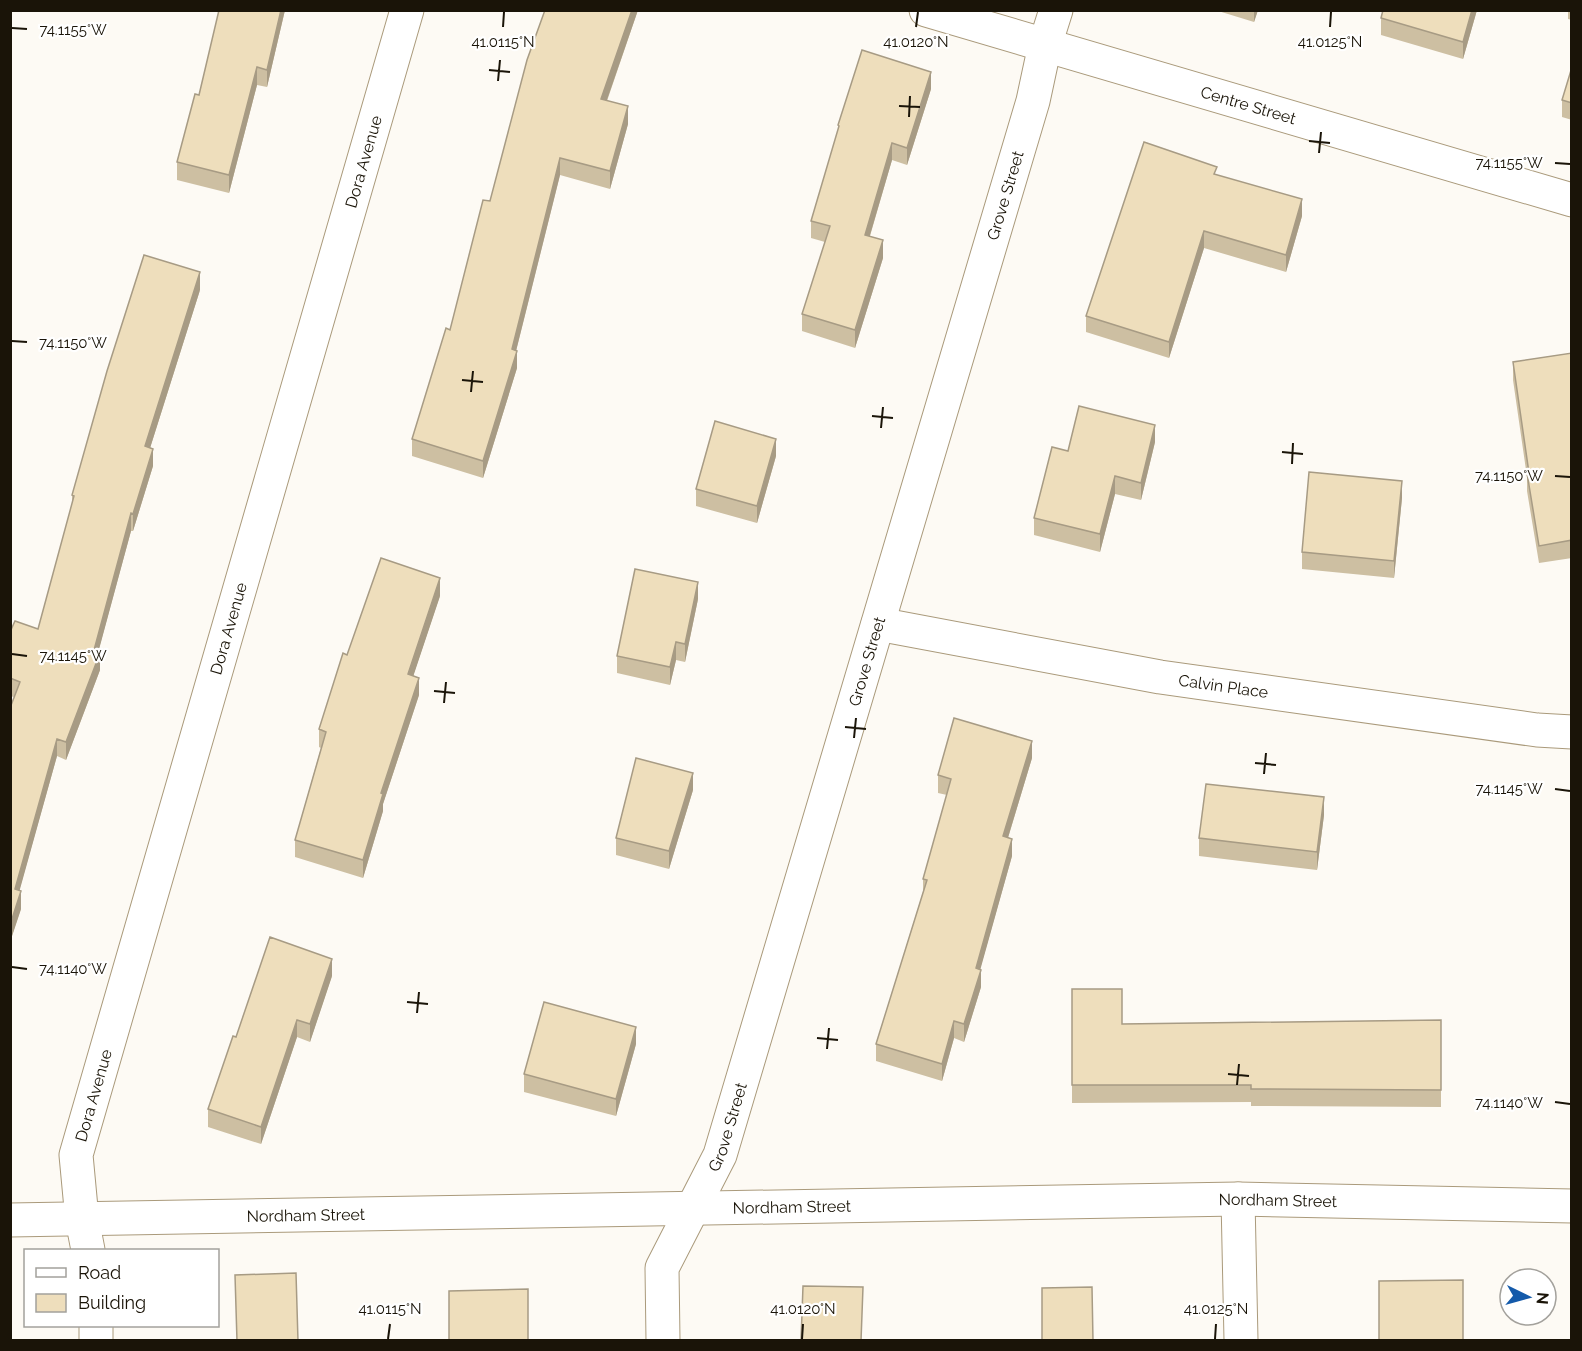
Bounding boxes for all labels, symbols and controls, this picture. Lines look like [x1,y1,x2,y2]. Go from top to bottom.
text: 74.1155°W [39,21,107,39]
text: 41.0115°N [471,33,535,51]
text: 41.0120°N [883,33,949,51]
text: 41.0125°N [1298,33,1362,51]
street label: Centre Street [1199,82,1299,128]
street label: Dora Avenue [341,113,386,210]
street label: Grove Street [983,148,1027,242]
text: 74.1155°W [1475,154,1543,172]
text: 74.1150°W [39,334,107,352]
text: 74.1150°W [1475,467,1543,485]
street label: Dora Avenue [206,580,251,677]
street label: Grove Street [844,614,889,708]
text: 74.1145°W [39,647,107,665]
street label: Calvin Place [1177,670,1270,702]
text: 74.1145°W [1475,780,1543,798]
text: 74.1140°W [39,960,107,978]
street label: Dora Avenue [71,1047,116,1144]
street label: Grove Street [704,1080,751,1175]
text: 74.1140°W [1475,1094,1543,1112]
street label: Nordham Street [1218,1189,1338,1211]
street label: Nordham Street [733,1196,852,1217]
street label: Nordham Street [247,1204,366,1225]
legend [24,1249,219,1327]
text: Road [78,1262,121,1283]
north arrow [1498,1267,1558,1327]
text: N [1532,1291,1552,1305]
text: Building [78,1292,146,1313]
text: 41.0115°N [358,1300,422,1318]
text: 41.0120°N [770,1300,836,1318]
text: 41.0125°N [1184,1300,1248,1318]

